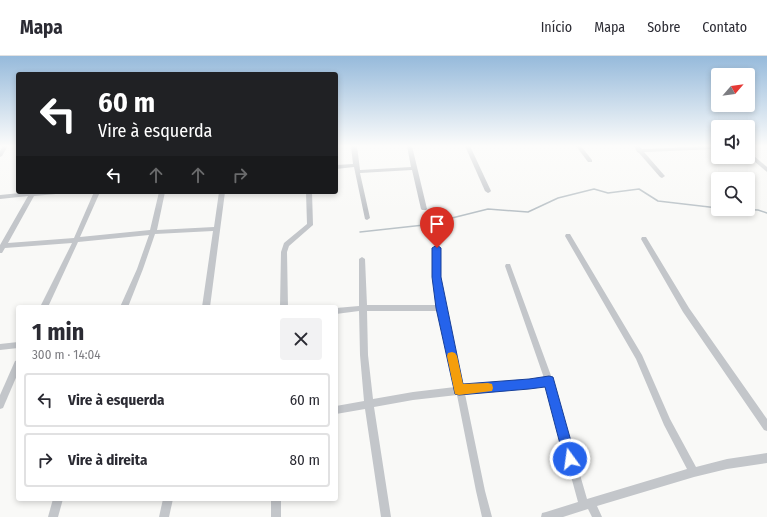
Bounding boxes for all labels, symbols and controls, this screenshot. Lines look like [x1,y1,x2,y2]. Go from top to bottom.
text: Mapa [20,16,63,39]
text: Início [541,19,572,36]
text: Mapa [594,19,625,36]
text: Sobre [647,19,680,36]
text: Contato [702,19,747,36]
north arrow [711,68,755,112]
map controls [711,68,755,216]
text: 60 m [98,86,155,119]
icon: left [32,88,84,140]
text: Vire à esquerda [98,120,212,142]
button: sound [711,120,755,164]
icon: left [103,164,125,186]
icon: ahead [145,164,167,186]
icon: ahead [187,164,209,186]
icon: right [229,164,251,186]
button: search [711,172,755,216]
pin [420,207,454,248]
icon: arrive [426,213,448,235]
text: 1 min [32,318,84,346]
button: close [280,318,322,360]
text: 300 m · 14:04 [32,347,101,362]
icon: left [34,389,56,411]
text: Vire à esquerda [68,391,165,409]
text: 60 m [290,391,320,409]
position arrow [549,438,591,480]
icon: right [34,449,56,471]
text: Vire à direita [68,451,147,469]
text: 80 m [290,451,320,469]

